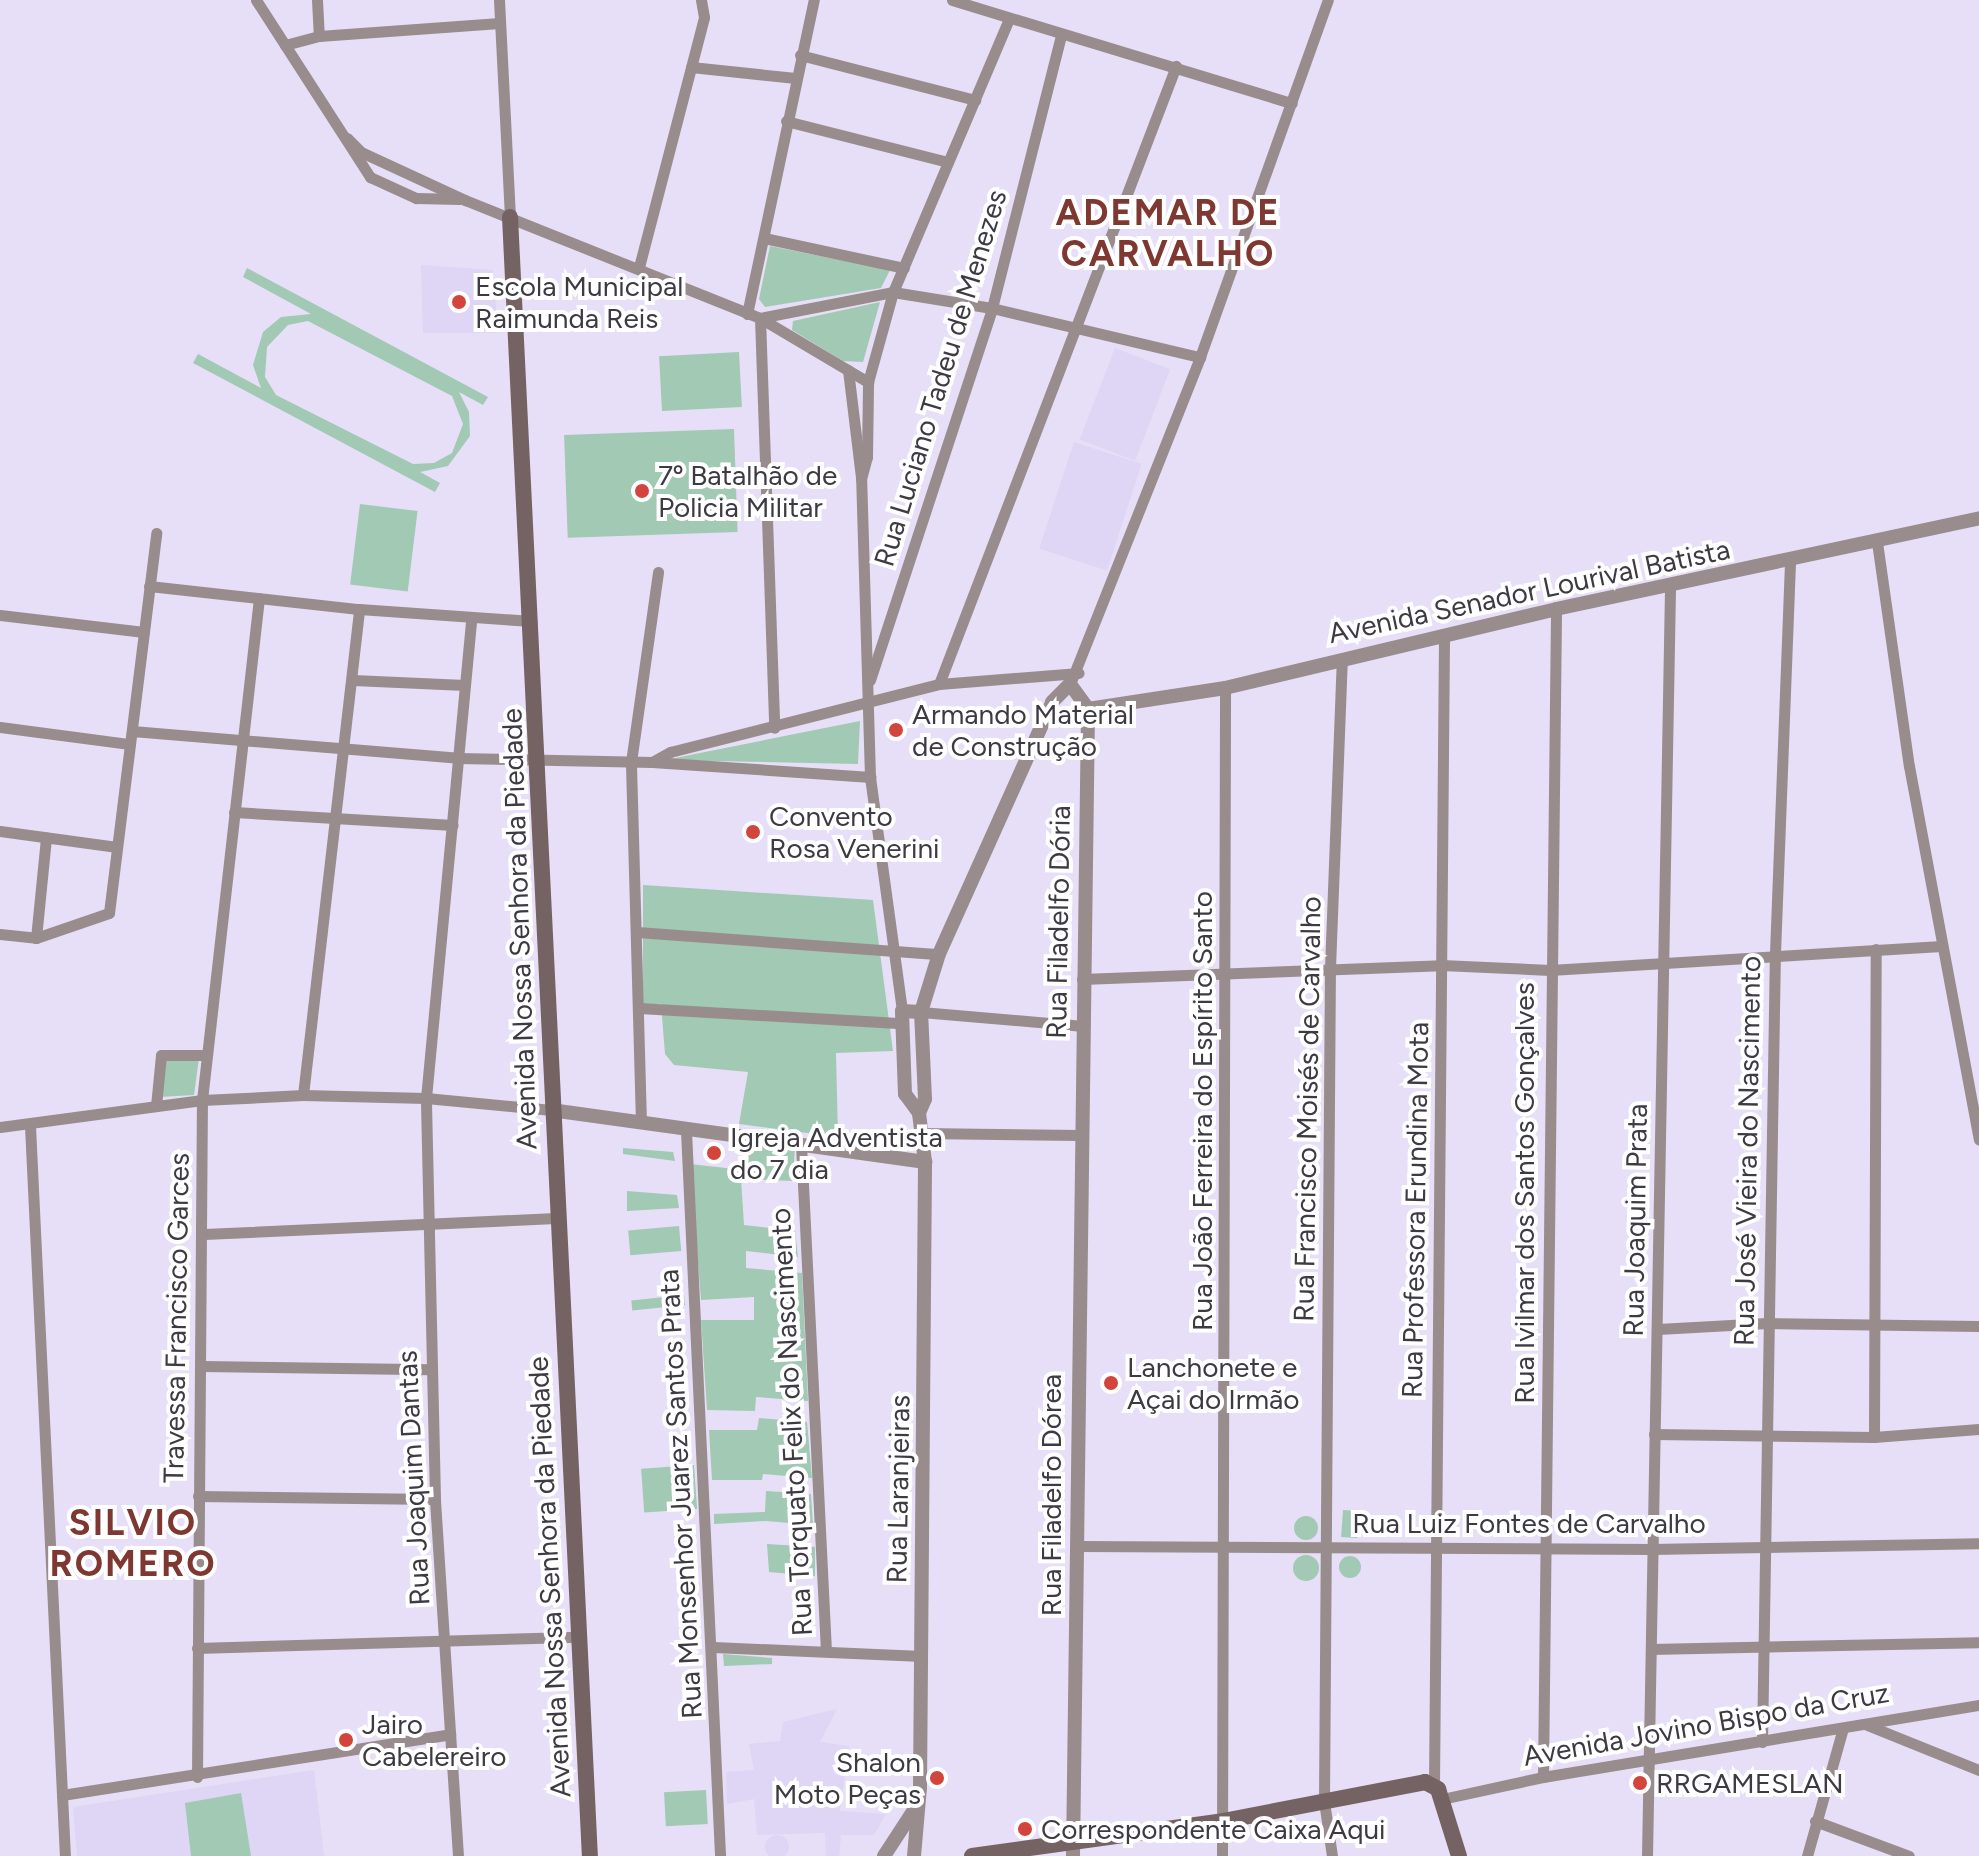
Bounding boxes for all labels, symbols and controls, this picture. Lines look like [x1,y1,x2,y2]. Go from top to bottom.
street label: Rua Luciano Tadeu de Menezes [867,186,1013,570]
district label: ADEMAR DE CARVALHO [1056,190,1280,275]
place label: Escola Municipal Raimunda Reis [475,269,683,335]
marker: Escola Municipal Raimunda Reis [450,293,468,311]
place label: 7º Batalhão de Policia Militar [658,458,837,524]
marker: 7º Batalhão de Policia Militar [633,482,651,500]
street label: Avenida Senador Lourival Batista [1325,532,1733,650]
place label: Armando Material de Construção [912,697,1134,763]
street label: Avenida Nossa Senhora da Piedade [495,708,543,1150]
marker: Armando Material de Construção [887,721,905,739]
place label: Convento Rosa Venerini [769,799,940,865]
street label: Rua Filadelfo Dória [1039,805,1077,1039]
marker: Convento Rosa Venerini [744,823,762,841]
street label: Rua João Ferreira do Espírito Santo [1185,891,1219,1331]
street label: Rua Francisco Moisés de Carvalho [1286,896,1328,1322]
street label: Rua José Vieira do Nascimento [1727,956,1767,1346]
street label: Rua Ivilmar dos Santos Gonçalves [1507,982,1541,1404]
street label: Rua Professora Erundina Mota [1395,1022,1435,1398]
street label: Rua Joaquim Prata [1616,1103,1654,1337]
place label: Igreja Adventista do 7 dia [730,1120,943,1186]
marker: Igreja Adventista do 7 dia [705,1144,723,1162]
street label: Travessa Francisco Garces [156,1153,196,1483]
street label: Rua Torquato Felix do Nascimento [763,1207,819,1637]
street label: Rua Monsenhor Juarez Santos Prata [651,1268,709,1720]
street label: Rua Joaquim Dantas [390,1350,436,1606]
place label: Lanchonete e Açai do Irmão [1127,1350,1300,1416]
street label: Avenida Nossa Senhora da Piedade [521,1356,577,1798]
street label: Rua Filadelfo Dórea [1034,1374,1068,1616]
marker: Lanchonete e Açai do Irmão [1102,1374,1120,1392]
street label: Rua Laranjeiras [880,1394,916,1584]
district label: SILVIO ROMERO [49,1500,217,1585]
street label: Rua Luiz Fontes de Carvalho [1352,1506,1706,1540]
street label: Avenida Jovino Bispo da Cruz [1520,1675,1892,1773]
place label: Jairo Cabelereiro [362,1707,507,1773]
marker: Jairo Cabelereiro [337,1731,355,1749]
place label: Shalon Moto Peças [774,1745,921,1811]
place label: RRGAMESLAN [1656,1766,1844,1800]
marker: Shalon Moto Peças [928,1769,946,1787]
marker: RRGAMESLAN [1631,1774,1649,1792]
place label: Correspondente Caixa Aqui [1041,1812,1386,1846]
marker: Correspondente Caixa Aqui [1016,1820,1034,1838]

